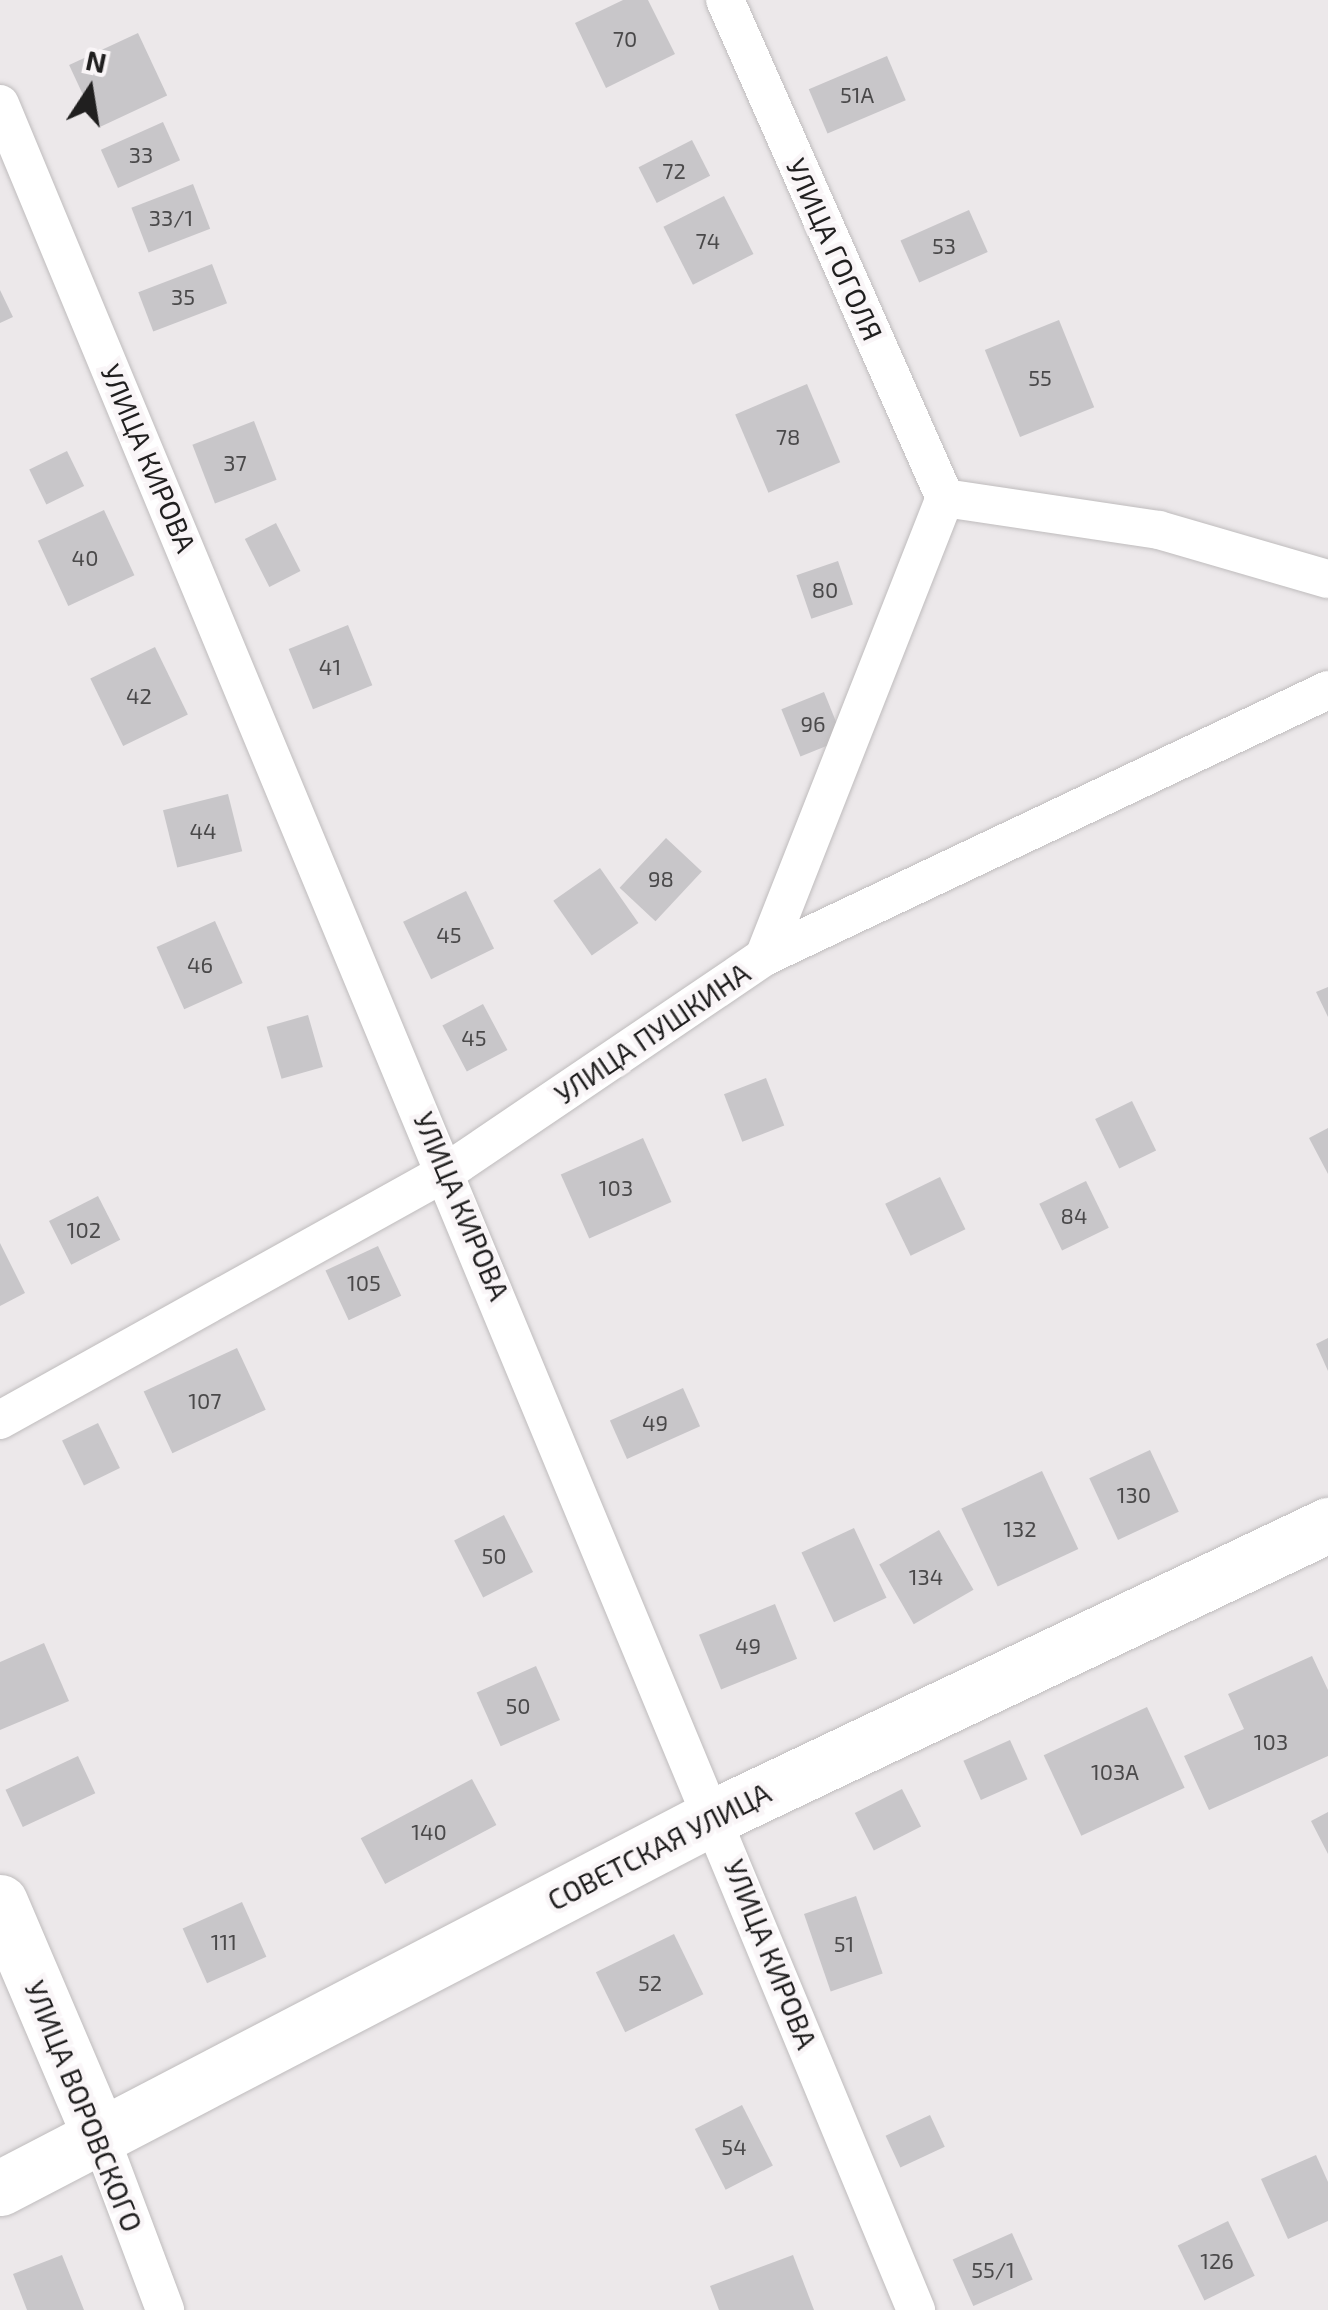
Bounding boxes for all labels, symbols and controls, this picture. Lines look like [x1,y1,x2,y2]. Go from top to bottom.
house number: 70 [613,26,637,52]
north arrow [40,40,140,140]
text: N [83,42,110,79]
house number: 51А [840,82,874,108]
house number: 33 [129,142,153,168]
street label: УЛИЦА ГОГОЛЯ [780,153,890,345]
house number: 72 [662,158,686,184]
house number: 33/1 [149,205,193,231]
house number: 74 [696,228,720,254]
house number: 53 [932,233,956,259]
house number: 35 [171,284,195,310]
street label: УЛИЦА КИРОВА [94,359,204,557]
house number: 55 [1028,365,1052,391]
house number: 78 [776,424,800,450]
house number: 37 [223,450,247,476]
house number: 40 [72,545,98,571]
house number: 80 [812,577,838,603]
house number: 41 [319,654,341,680]
house number: 42 [126,683,152,709]
house number: 96 [800,711,826,737]
house number: 44 [189,818,217,844]
house number: 98 [648,866,674,892]
house number: 45 [436,922,462,948]
house number: 46 [187,952,213,978]
street label: УЛИЦА ПУШКИНА [548,955,756,1111]
house number: 45 [461,1025,487,1051]
street label: УЛИЦА КИРОВА [407,1107,517,1305]
house number: 103 [599,1175,633,1201]
house number: 84 [1061,1203,1087,1229]
house number: 102 [67,1217,101,1243]
house number: 105 [347,1270,381,1296]
house number: 107 [188,1388,222,1414]
house number: 49 [642,1410,668,1436]
house number: 130 [1117,1482,1151,1508]
house number: 132 [1003,1516,1037,1542]
house number: 50 [481,1543,507,1569]
house number: 134 [909,1564,943,1590]
house number: 49 [735,1633,761,1659]
house number: 50 [505,1693,531,1719]
house number: 103 [1254,1729,1288,1755]
house number: 103А [1091,1759,1139,1785]
street label: СОВЕТСКАЯ УЛИЦА [542,1775,776,1917]
house number: 140 [411,1819,447,1845]
street label: УЛИЦА КИРОВА [718,1854,824,2054]
house number: 111 [211,1929,237,1955]
house number: 51 [834,1931,854,1957]
house number: 52 [638,1970,662,1996]
street label: УЛИЦА ВОРОВСКОГО [18,1976,150,2236]
house number: 54 [721,2134,747,2160]
house number: 126 [1200,2248,1234,2274]
house number: 55/1 [971,2257,1015,2283]

